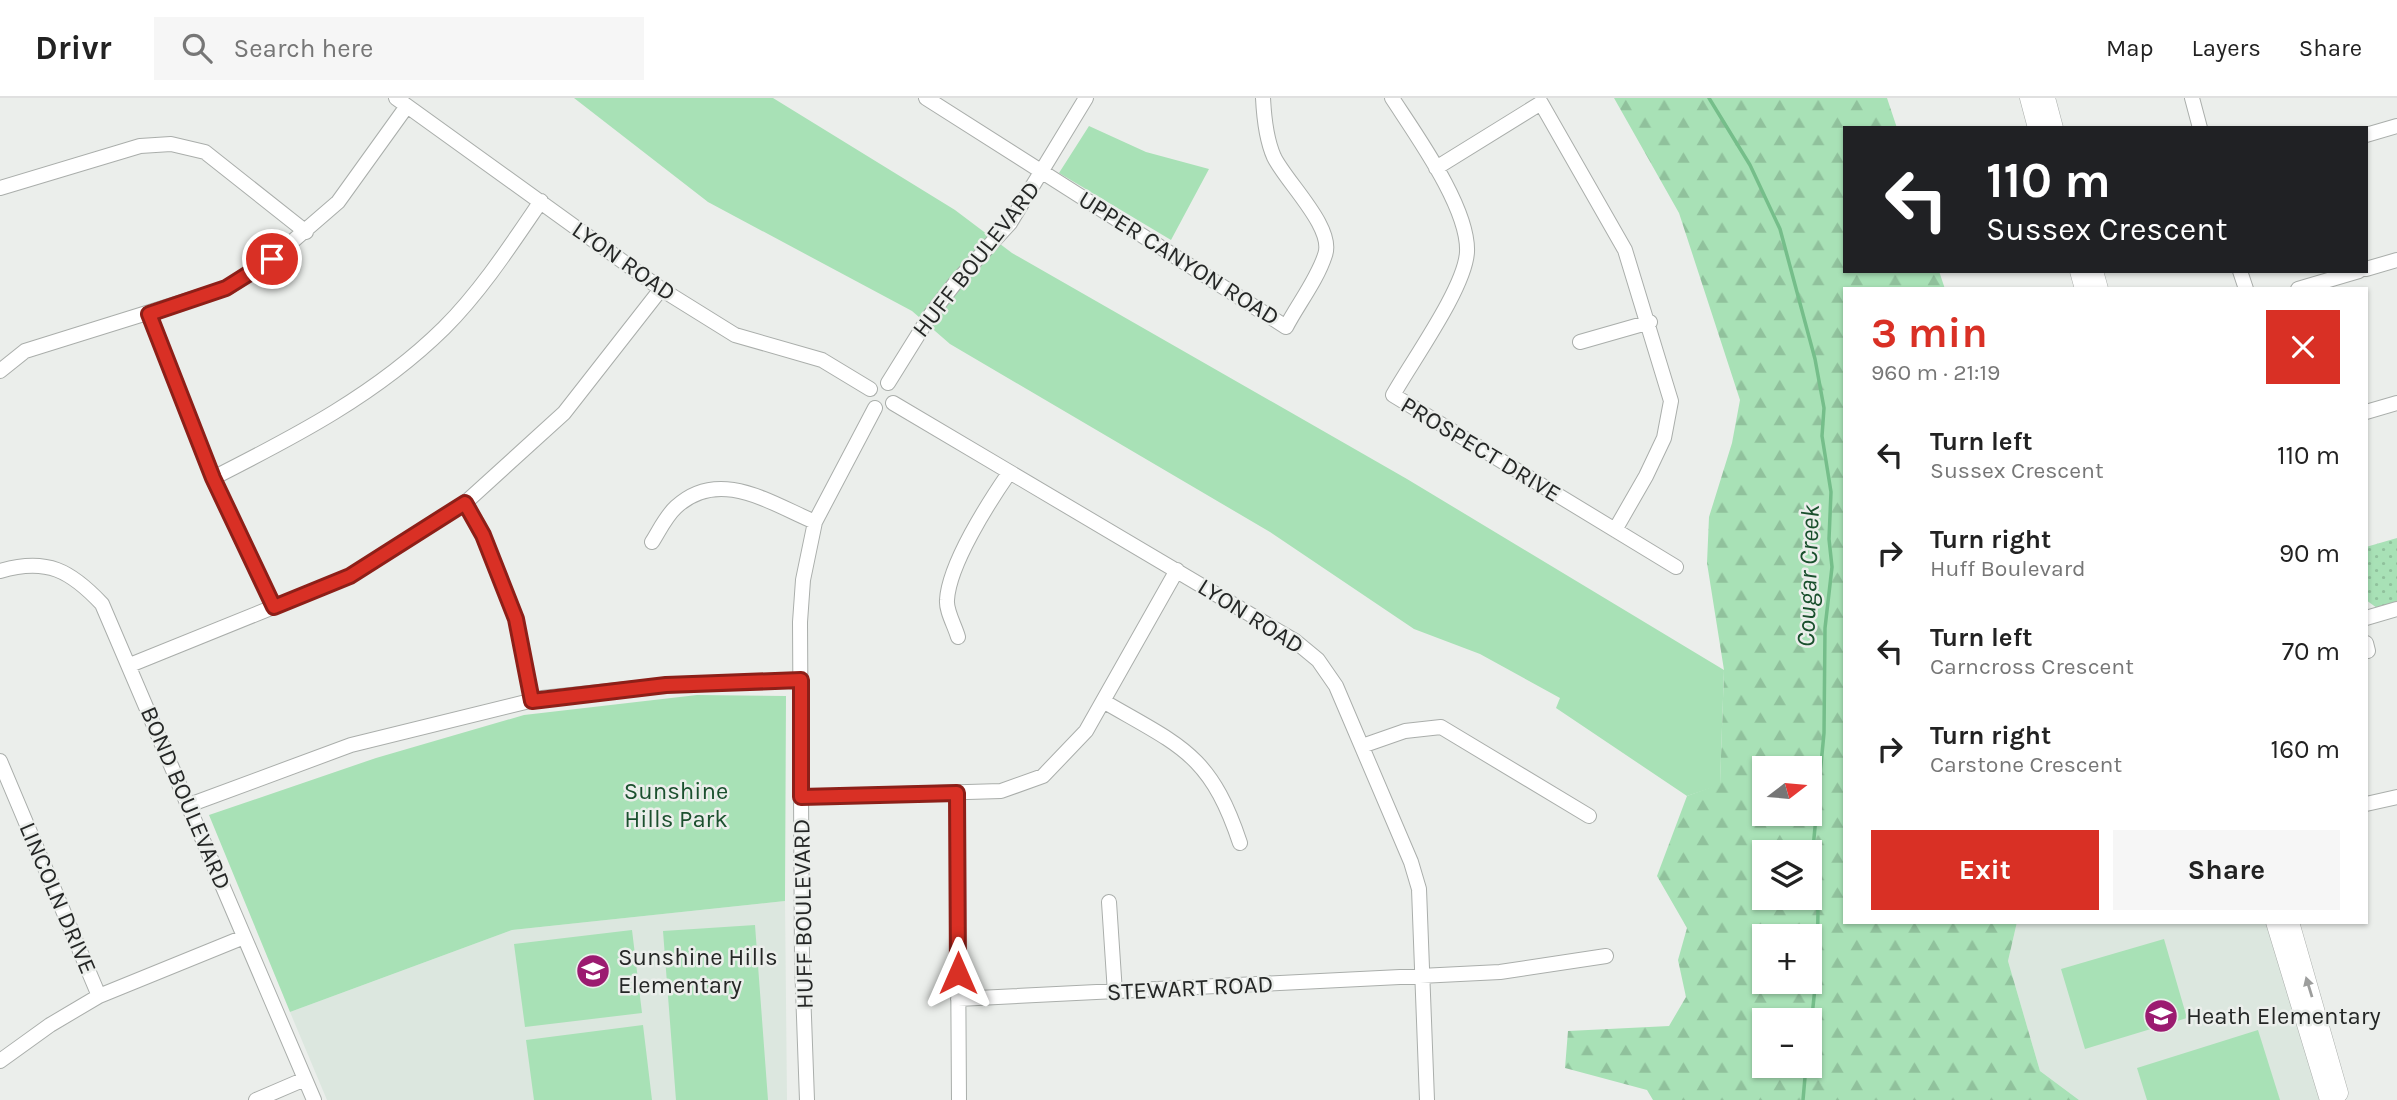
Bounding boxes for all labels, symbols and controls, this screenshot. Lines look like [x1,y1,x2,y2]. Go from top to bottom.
search box [154,17,644,80]
text: Drivr [35,29,112,67]
icon: search [178,29,216,67]
text: Search here [234,33,373,64]
text: Map [2106,34,2154,62]
text: Layers [2192,34,2261,62]
text: Share [2299,34,2362,62]
text: 110 m [1986,152,2111,209]
icon: left [1871,154,1962,245]
street label: HUFF BOULEVARD [906,175,1046,343]
street label: UPPER CANYON ROAD [1074,185,1284,331]
text: Sussex Crescent [1986,211,2227,248]
street label: LYON ROAD [567,215,681,307]
pin [242,229,302,289]
icon: arrive [253,240,291,278]
text: 3 min [1871,308,1988,358]
button: close [2266,310,2340,384]
text: 960 m · 21:19 [1871,359,2000,386]
street label: PROSPECT DRIVE [1396,390,1566,508]
text: Turn left [1930,426,2032,457]
icon: left [1871,436,1909,474]
text: 110 m [2277,440,2340,471]
text: Sussex Crescent [1930,457,2104,484]
water label: Cougar Creek [1790,503,1826,648]
text: Turn right [1930,524,2051,555]
icon: right [1871,534,1909,572]
text: 90 m [2279,538,2340,569]
text: Huff Boulevard [1930,555,2086,582]
street label: LYON ROAD [1193,572,1309,660]
text: Turn left [1930,622,2032,653]
icon: left [1871,632,1909,670]
text: 70 m [2282,636,2340,667]
text: Carncross Crescent [1930,653,2134,680]
street label: BOND BOULEVARD [135,702,237,894]
text: Turn right [1930,720,2051,751]
icon: right [1871,730,1909,768]
text: 160 m [2271,734,2340,765]
text: Carstone Crescent [1930,751,2122,778]
north arrow [1752,756,1822,826]
map controls [1752,756,1822,1078]
park label: Sunshine Hills Park [624,777,728,833]
street label: LINCOLN DRIVE [13,818,103,978]
street label: HUFF BOULEVARD [787,819,819,1009]
button: Exit [1871,830,2099,910]
button: Share [2113,830,2340,910]
button: layers [1752,840,1822,910]
button: + [1752,924,1822,994]
position arrow [921,936,995,1010]
place label: Sunshine Hills Elementary [618,943,778,999]
school or university icon: Sunshine Hills Elementary [574,952,612,990]
street label: STEWART ROAD [1106,970,1274,1006]
one-way arrow [2304,976,2314,997]
school or university icon: Heath Elementary [2142,997,2180,1035]
place label: Heath Elementary [2186,1002,2381,1030]
button: − [1752,1008,1822,1078]

